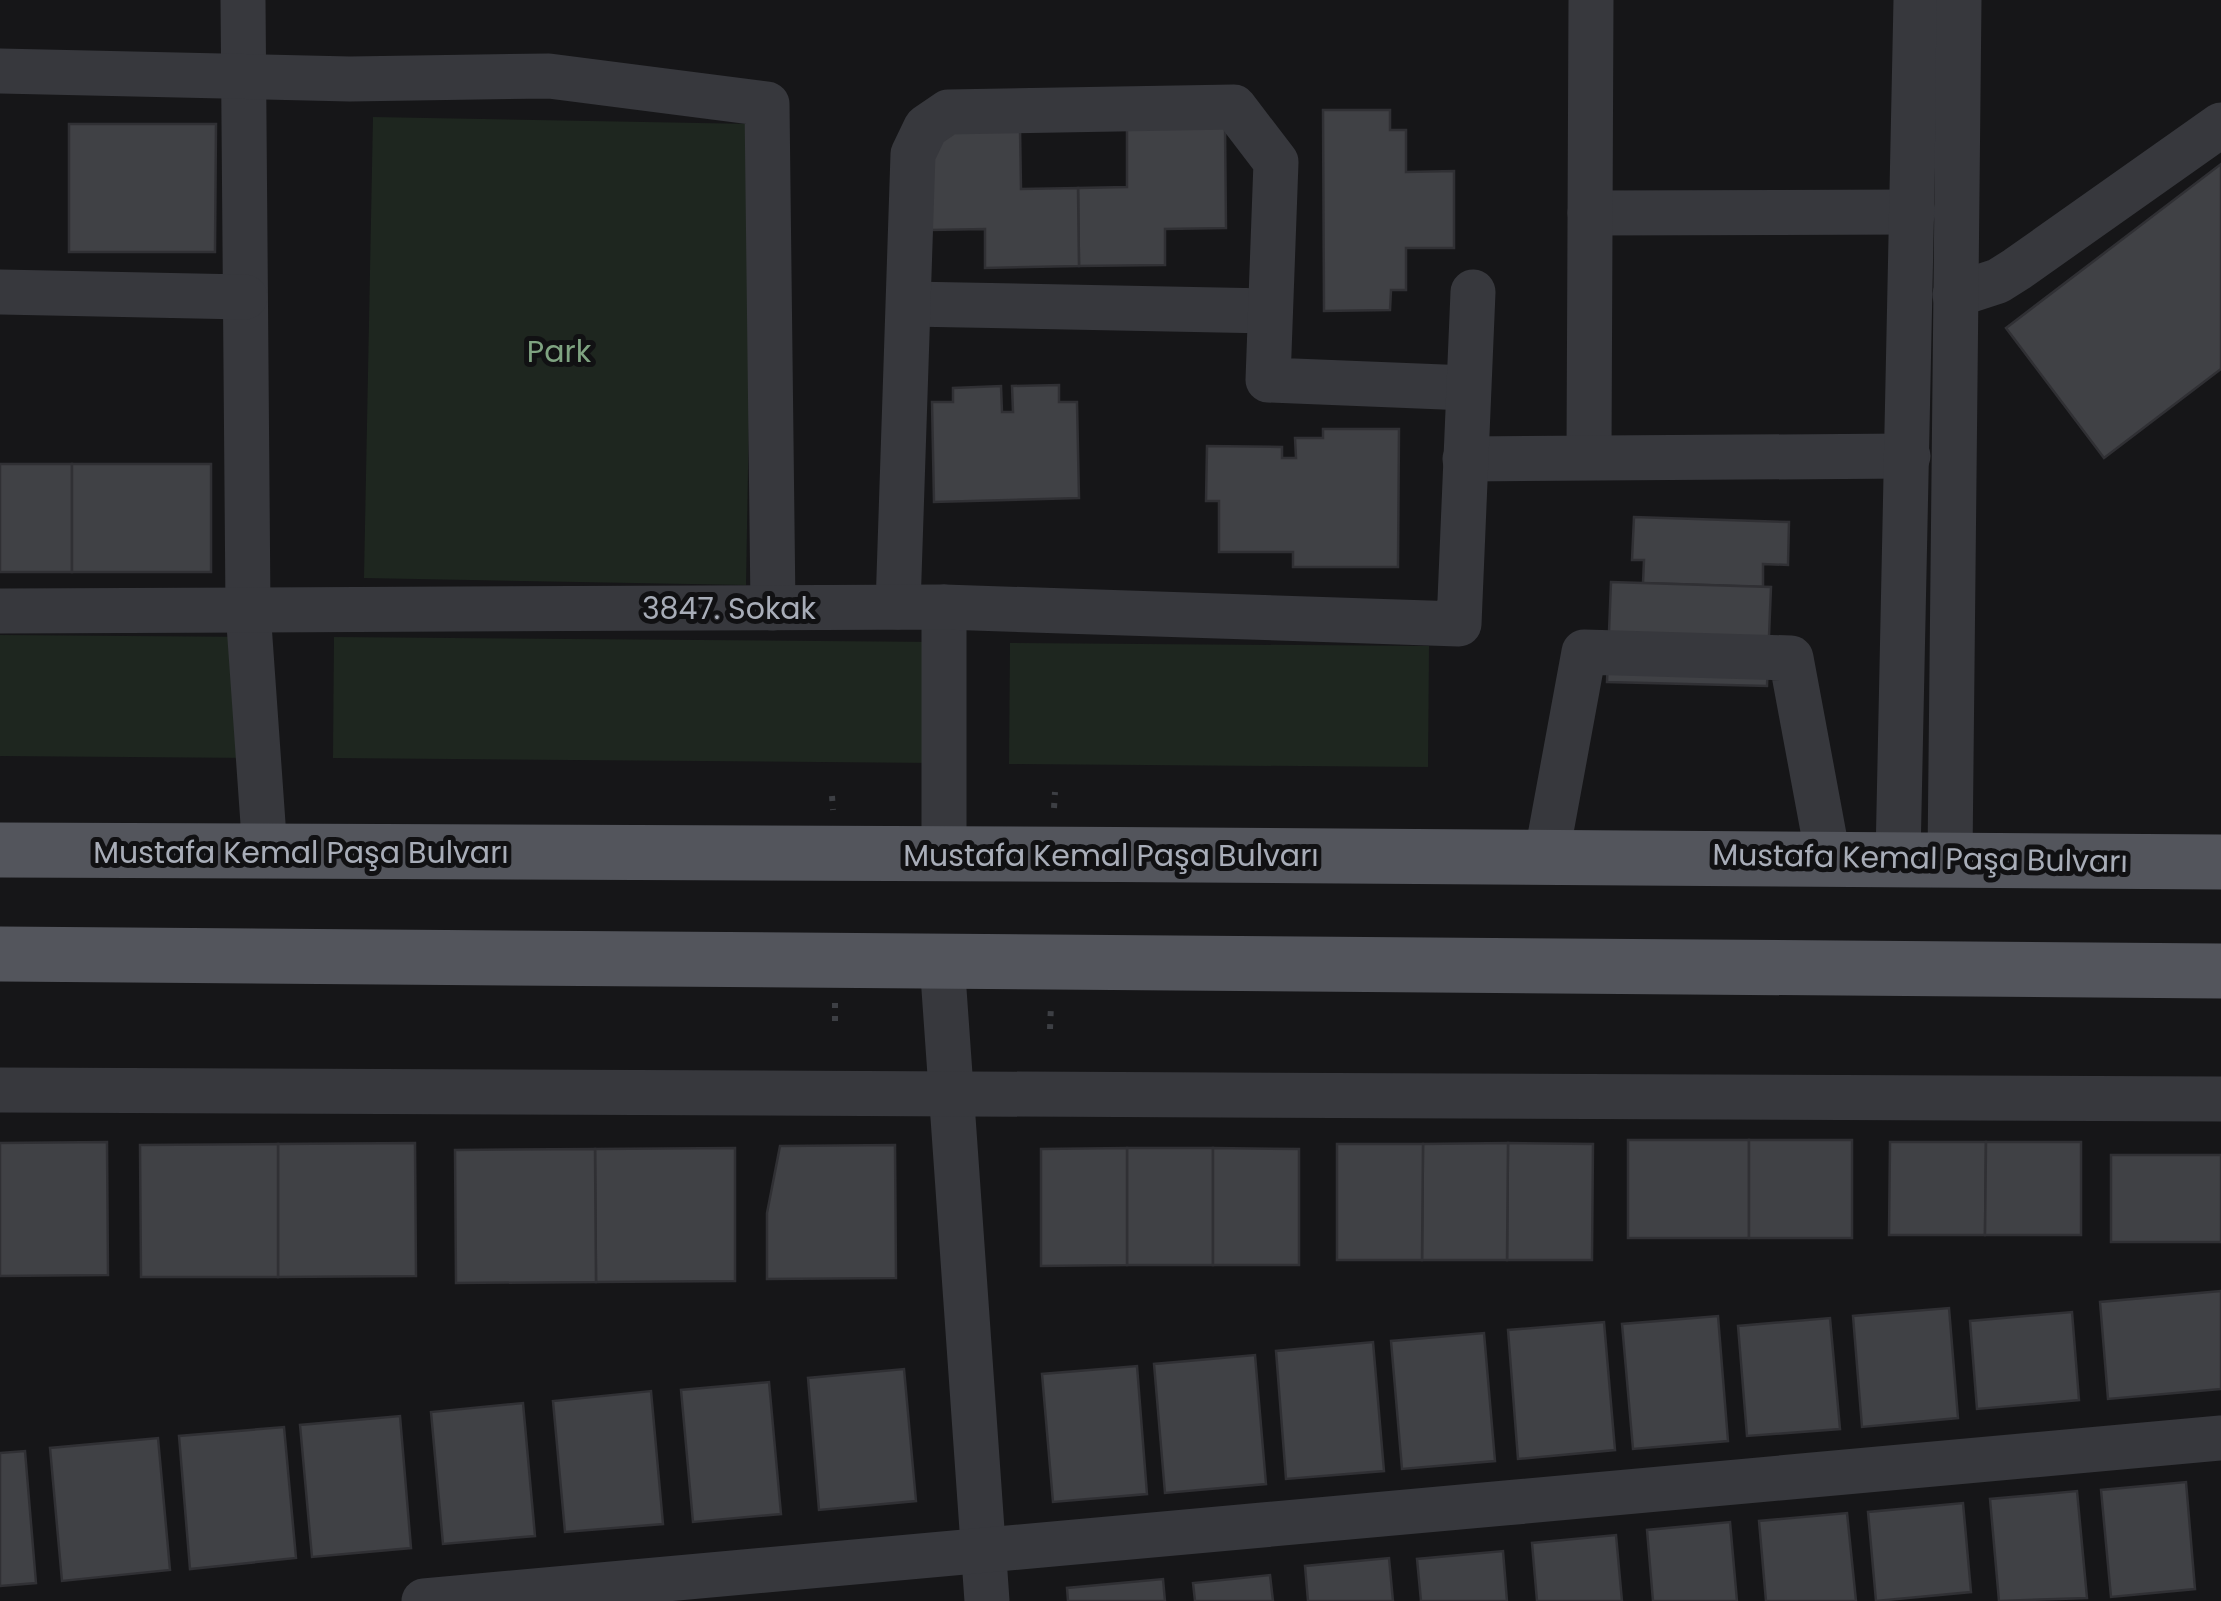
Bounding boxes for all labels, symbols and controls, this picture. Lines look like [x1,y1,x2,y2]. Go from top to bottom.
park label: Park [527,330,592,373]
street label: 3847. Sokak [642,587,817,630]
street label: Mustafa Kemal Paşa Bulvarı [93,831,509,874]
street label: Mustafa Kemal Paşa Bulvarı [1712,833,2128,883]
street label: Mustafa Kemal Paşa Bulvarı [903,834,1319,877]

